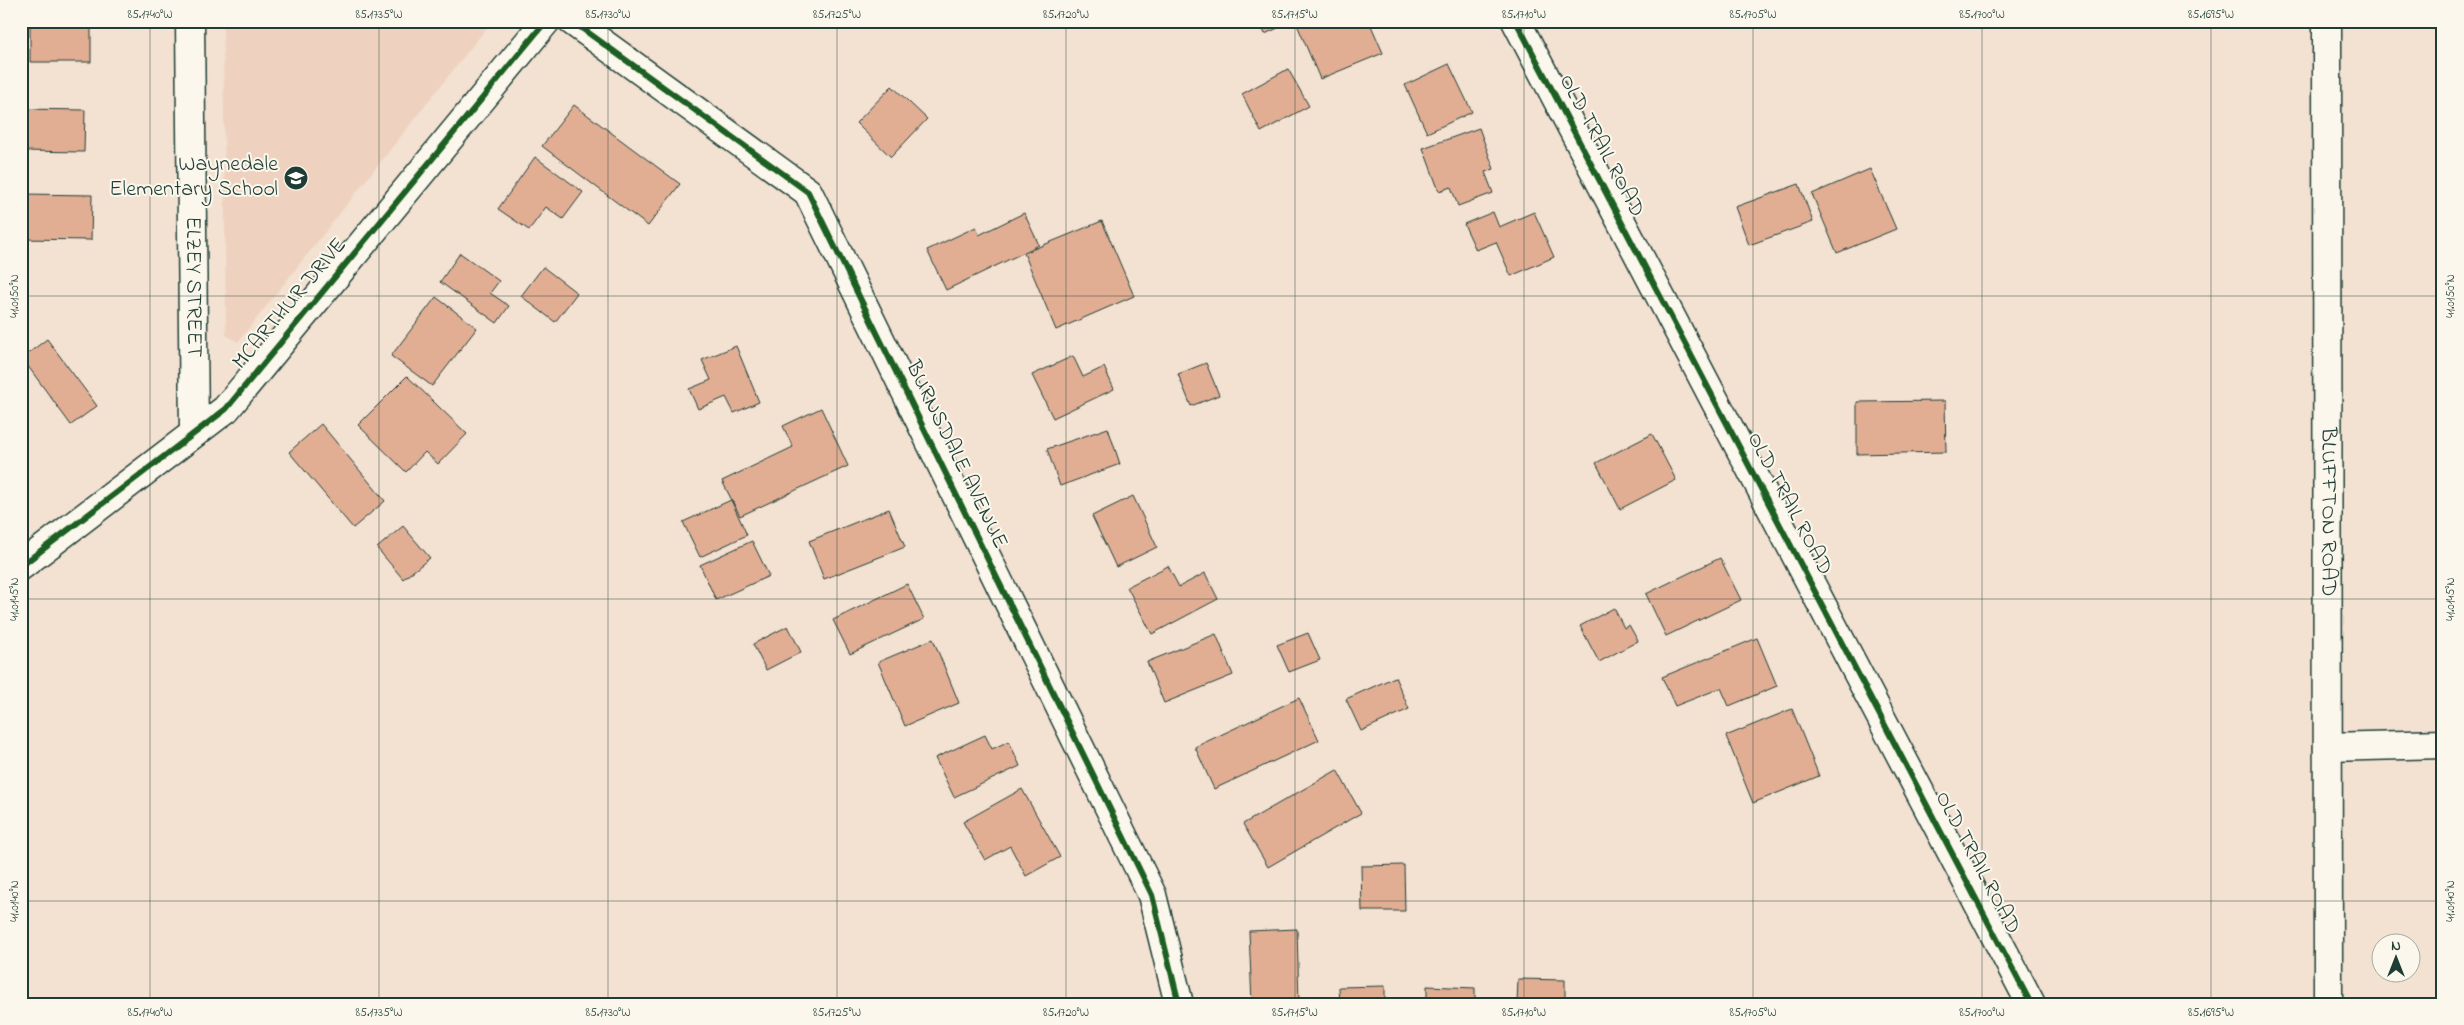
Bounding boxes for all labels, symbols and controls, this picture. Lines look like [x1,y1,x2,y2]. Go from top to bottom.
text: 85.1740°W [127,6,173,24]
text: 85.1735°W [356,6,402,24]
text: 85.1730°W [585,6,631,24]
text: 85.1725°W [813,6,861,24]
text: 85.1720°W [1043,6,1089,24]
text: 85.1715°W [1272,6,1318,24]
text: 85.1710°W [1502,6,1546,24]
text: 85.1705°W [1729,6,1777,24]
text: 85.1700°W [1959,6,2005,24]
text: 85.1695°W [2188,6,2234,24]
street label: OLD TRAIL ROAD [1550,69,1652,223]
place label: Waynedale Elementary School [109,149,278,207]
school or university icon: Waynedale Elementary School [283,165,309,191]
street label: ELZEY STREET [176,216,209,358]
street label: MCARTHUR DRIVE [225,231,355,377]
text: 41.0150°N [6,274,24,318]
text: 41.0150°N [2442,274,2460,318]
street label: BURNSDALE AVENUE [896,355,1015,555]
street label: BLUFFTON ROAD [2311,426,2344,597]
street label: OLD TRAIL ROAD [1738,427,1840,581]
text: 41.0145°N [6,577,24,621]
text: 41.0145°N [2442,577,2460,621]
street label: OLD TRAIL ROAD [1926,786,2028,940]
text: 41.0140°N [6,880,24,922]
text: 41.0140°N [2442,880,2460,922]
north arrow [2372,932,2422,982]
text: N [2391,936,2401,957]
text: 85.1740°W [127,1004,173,1022]
text: 85.1735°W [356,1004,402,1022]
text: 85.1730°W [585,1004,631,1022]
text: 85.1725°W [813,1004,861,1022]
text: 85.1720°W [1043,1004,1089,1022]
text: 85.1715°W [1272,1004,1318,1022]
text: 85.1710°W [1502,1004,1546,1022]
text: 85.1705°W [1729,1004,1777,1022]
text: 85.1700°W [1959,1004,2005,1022]
text: 85.1695°W [2188,1004,2234,1022]

